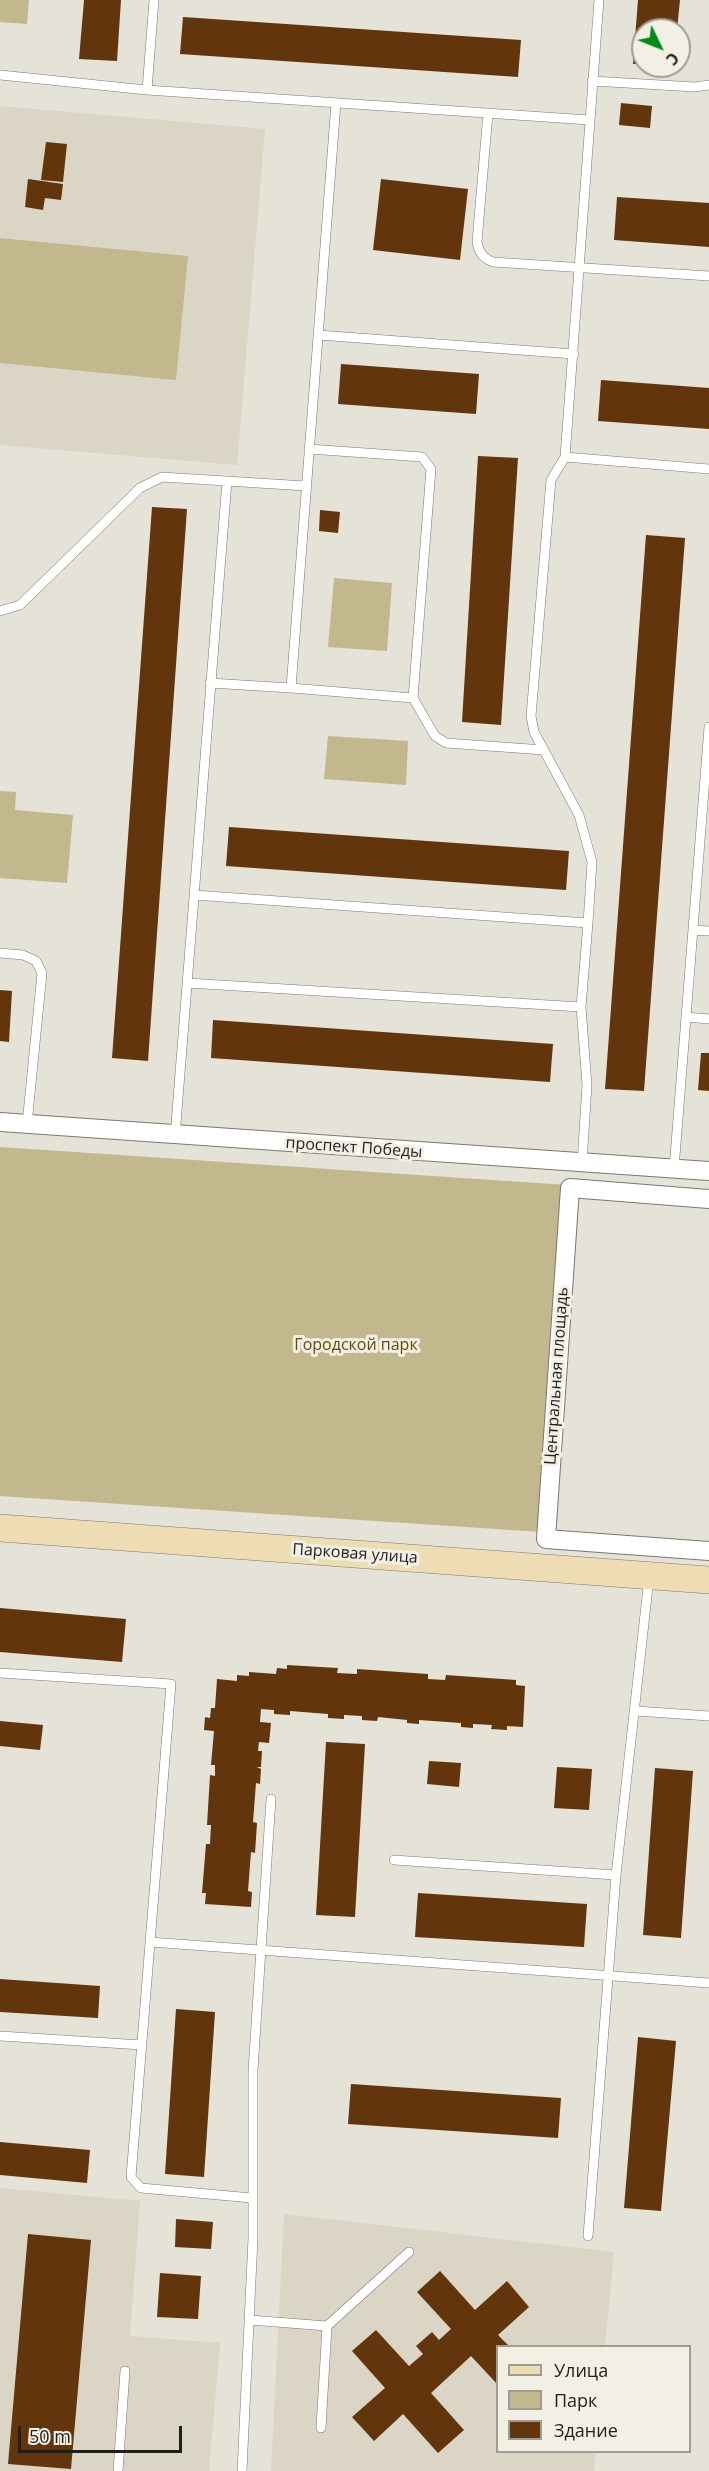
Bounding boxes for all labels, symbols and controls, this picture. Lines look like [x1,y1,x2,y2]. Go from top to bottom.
north arrow [631,18,691,78]
text: С [661,48,684,70]
street label: проспект Победы [285,1134,423,1162]
street label: Центральная площадь [541,1286,573,1466]
park label: Городской парк [294,1335,418,1355]
street label: Парковая улица [292,1540,418,1568]
legend [496,2345,691,2453]
text: Улица [554,2358,608,2382]
text: Парк [554,2388,597,2412]
scale bar [21,2414,184,2452]
text: Здание [554,2418,618,2442]
text: 50 m [29,2424,71,2448]

